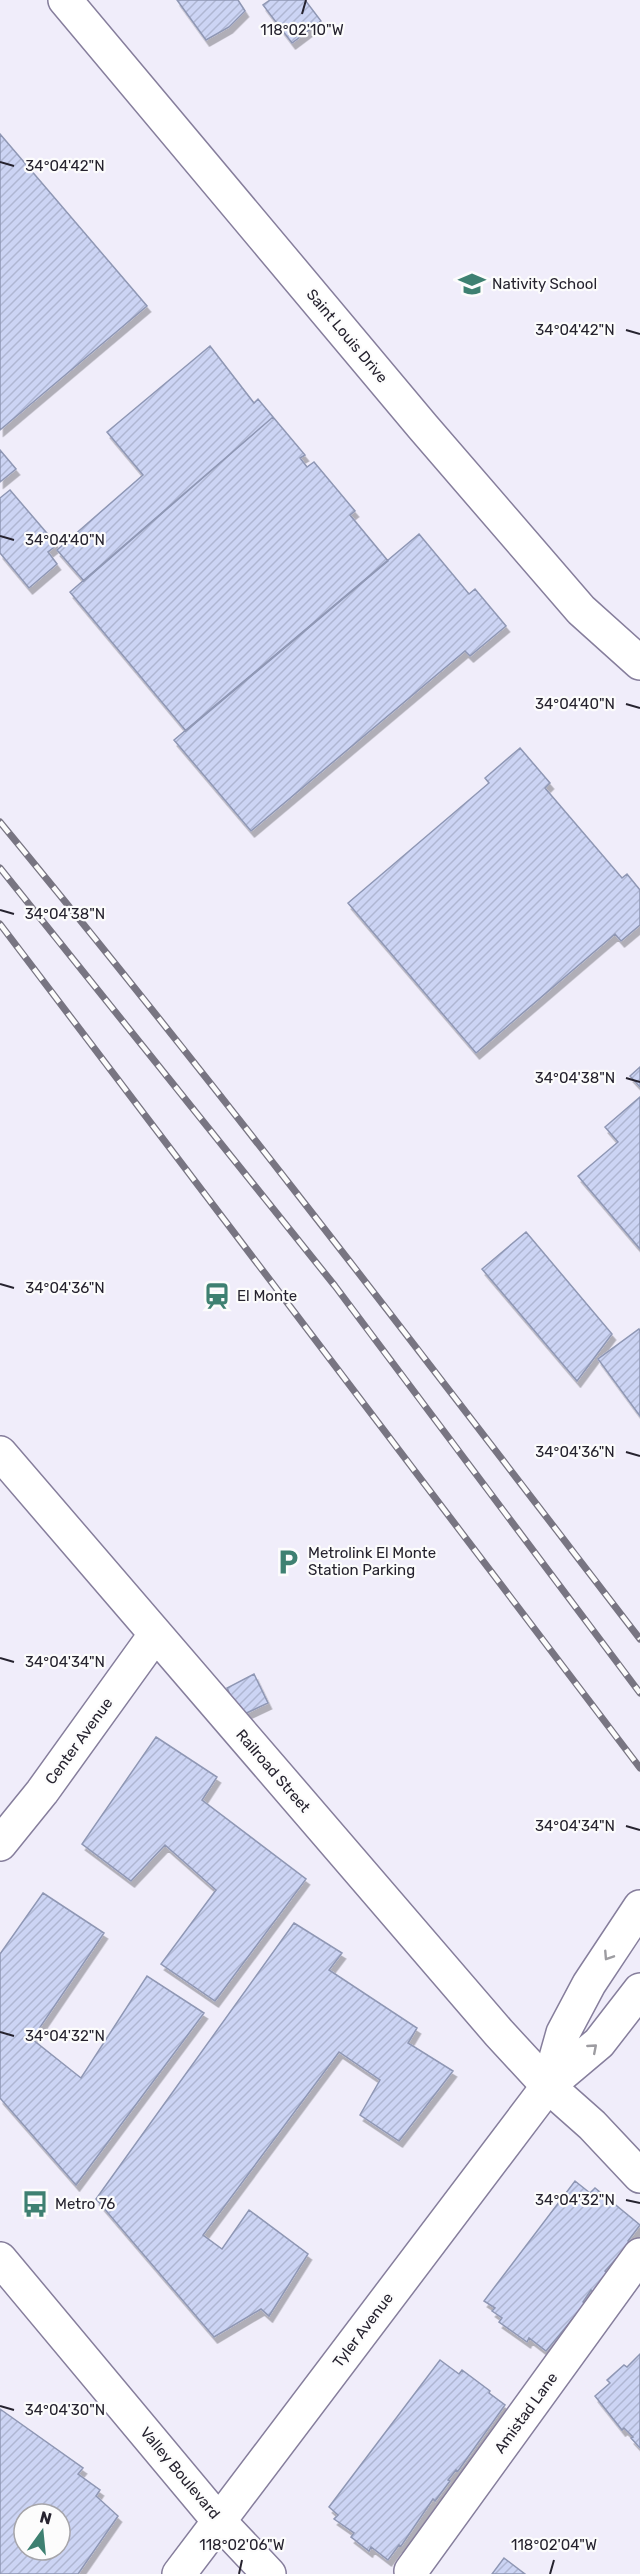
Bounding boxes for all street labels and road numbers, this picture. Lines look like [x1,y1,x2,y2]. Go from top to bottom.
street label: Saint Louis Drive [303,285,391,387]
street label: Center Avenue [42,1694,116,1788]
street label: Railroad Street [232,1726,314,1816]
street label: Tyler Avenue [329,2289,397,2371]
street label: Amistad Lane [491,2369,561,2457]
street label: Valley Boulevard [136,2423,224,2523]

